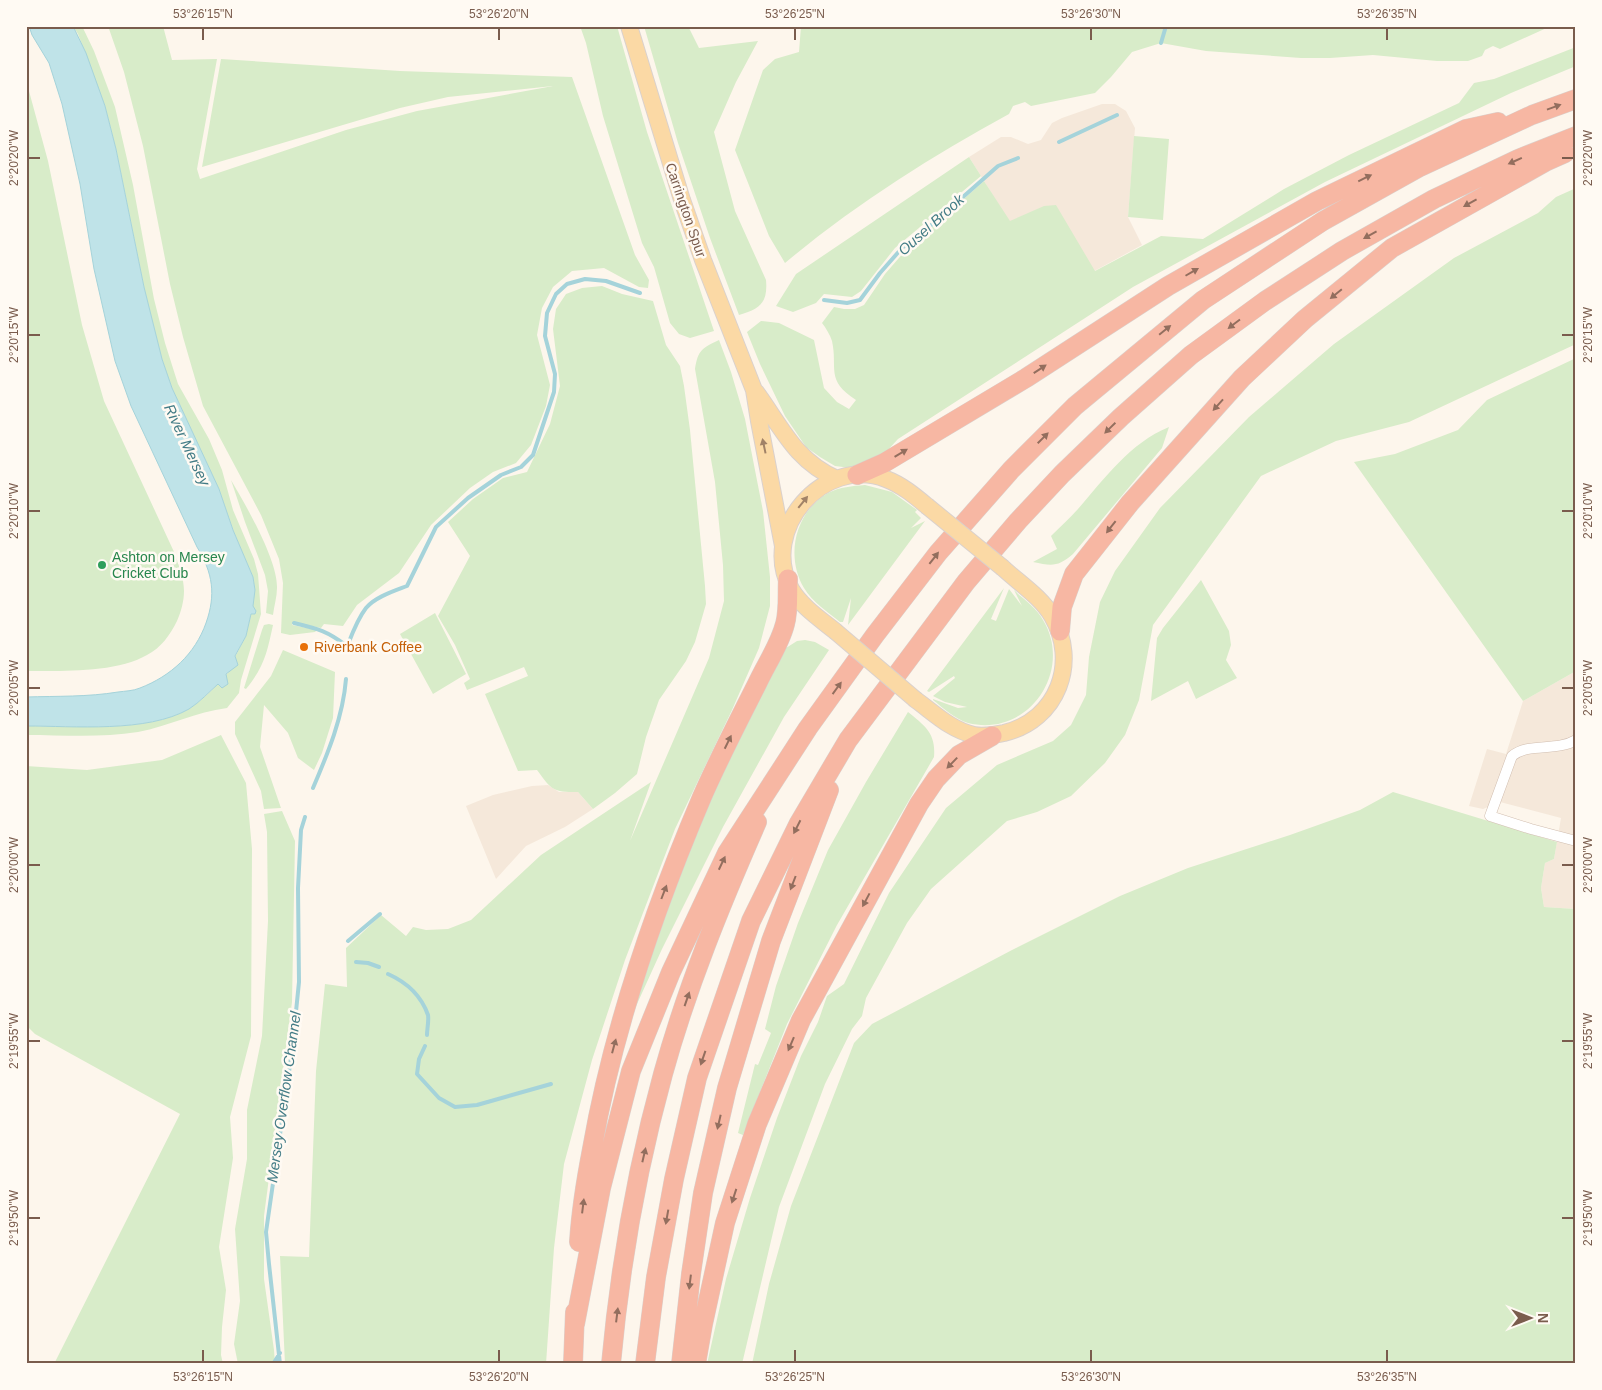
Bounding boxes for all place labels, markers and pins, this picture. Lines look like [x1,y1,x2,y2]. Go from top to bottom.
place label: Ashton on Mersey Cricket Club [112,549,225,581]
marker: Ashton on Mersey Cricket Club [96,559,108,571]
place label: Riverbank Coffee [314,639,422,655]
marker: Riverbank Coffee [298,641,310,653]

